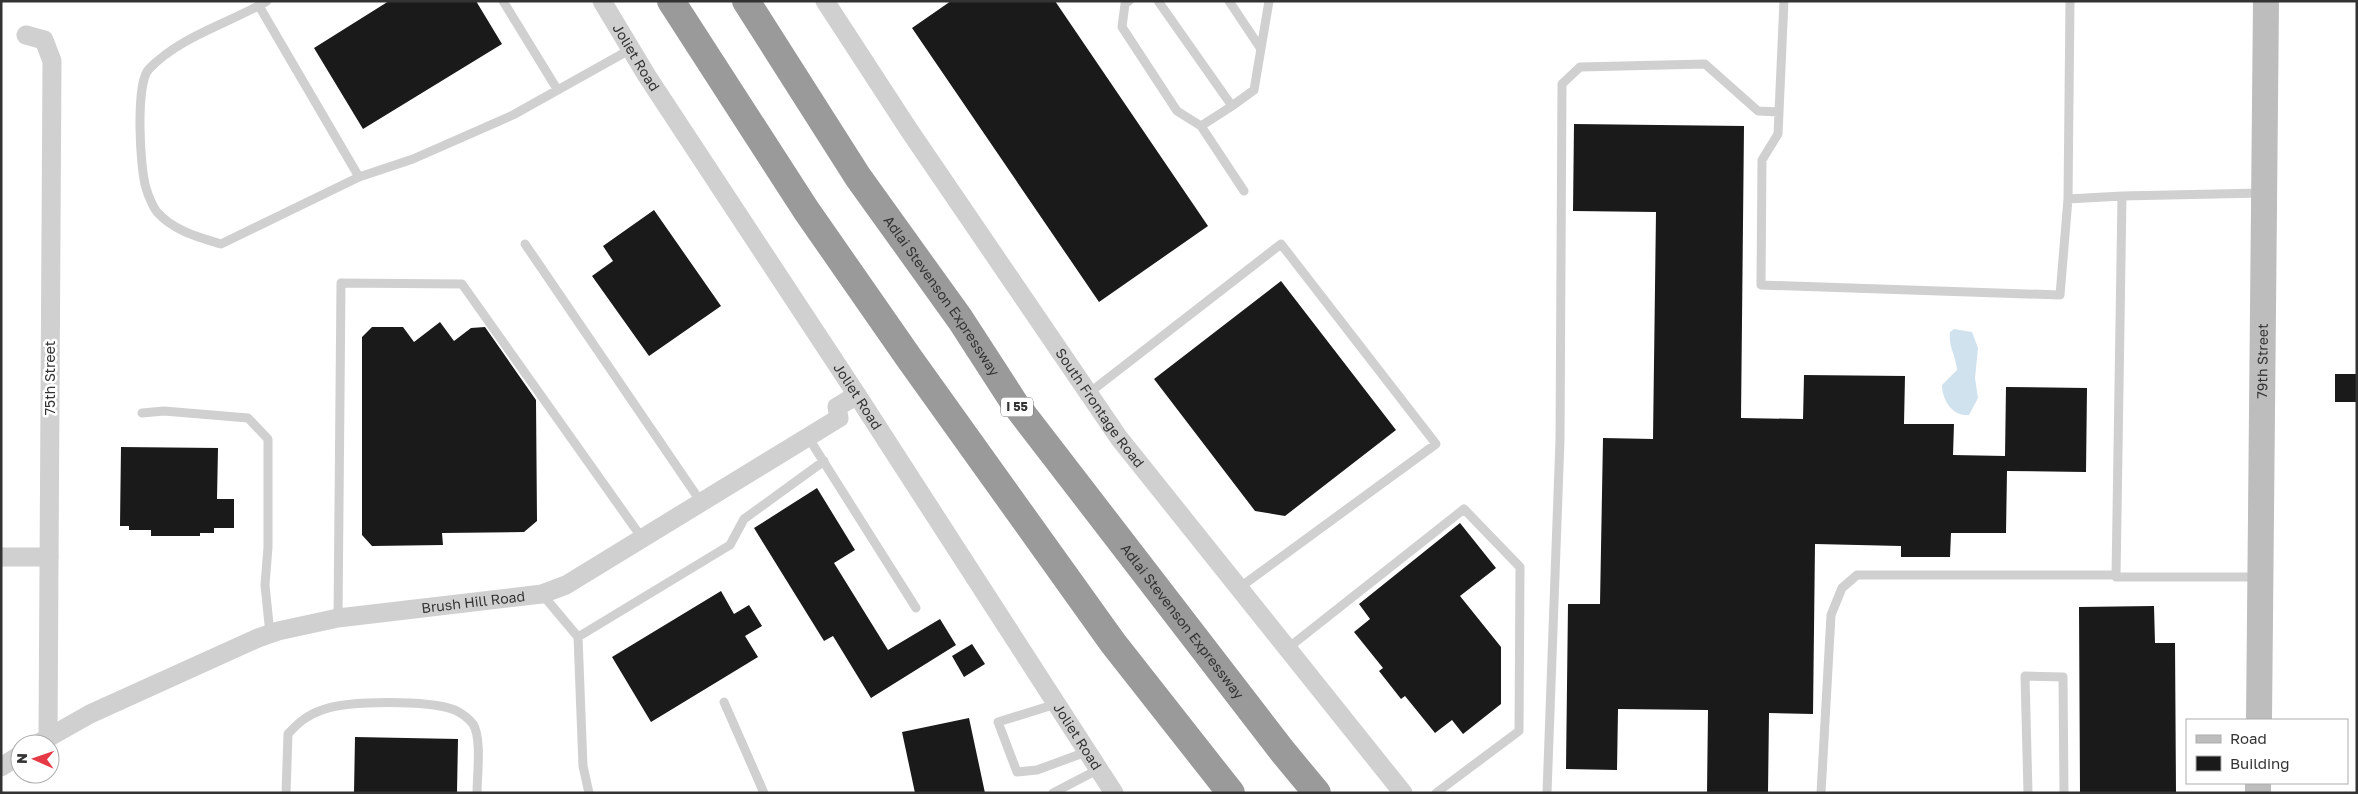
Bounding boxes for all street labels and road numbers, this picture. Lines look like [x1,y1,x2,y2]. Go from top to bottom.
street label: Joliet Road [610,20,664,94]
street label: Adlai Stevenson Expressway [880,212,1004,379]
street label: 79th Street [2253,323,2271,399]
street label: 75th Street [41,341,58,415]
street label: South Frontage Road [1052,345,1148,471]
street label: Joliet Road [830,360,886,433]
road number: I 55 [1001,398,1033,417]
street label: Adlai Stevenson Expressway [1118,540,1248,702]
street label: Brush Hill Road [420,587,526,616]
street label: Joliet Road [1050,700,1106,773]

